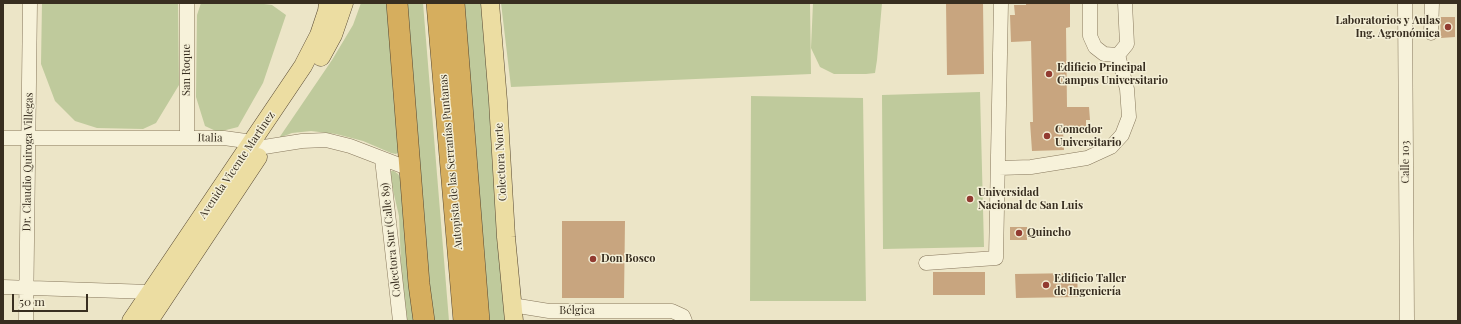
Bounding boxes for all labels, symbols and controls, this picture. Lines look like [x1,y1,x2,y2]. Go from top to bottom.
place label: Laboratorios y Aulas Ing. Agronómica [1335,14,1440,40]
marker: Laboratorios y Aulas Ing. Agronómica [1443,22,1453,32]
street label: San Roque [180,44,194,96]
place label: Edificio Principal Campus Universitario [1057,61,1168,87]
marker: Edificio Principal Campus Universitario [1044,69,1054,79]
street label: Autopista de las Serranías Puntanas [437,74,465,250]
street label: Dr. Claudio Quiroga Villegas [20,92,36,232]
street label: Avenida Vicente Martinez [196,109,278,221]
street label: Colectora Norte [492,122,510,202]
place label: Comedor Universitario [1055,123,1122,149]
street label: Italia [197,131,223,145]
marker: Comedor Universitario [1042,131,1052,141]
street label: Calle 103 [1399,140,1413,184]
street label: Colectora Sur (Calle 89) [378,182,404,298]
place label: Universidad Nacional de San Luis [978,186,1083,212]
marker: Universidad Nacional de San Luis [965,194,975,204]
place label: Quincho [1027,226,1071,240]
marker: Quincho [1014,228,1024,238]
place label: Don Bosco [601,252,655,266]
marker: Don Bosco [588,254,598,264]
place label: Edificio Taller de Ingeniería [1054,272,1126,298]
marker: Edificio Taller de Ingeniería [1041,280,1051,290]
scale bar [14,286,90,312]
text: 50 m [19,293,45,309]
street label: Bélgica [559,304,595,318]

